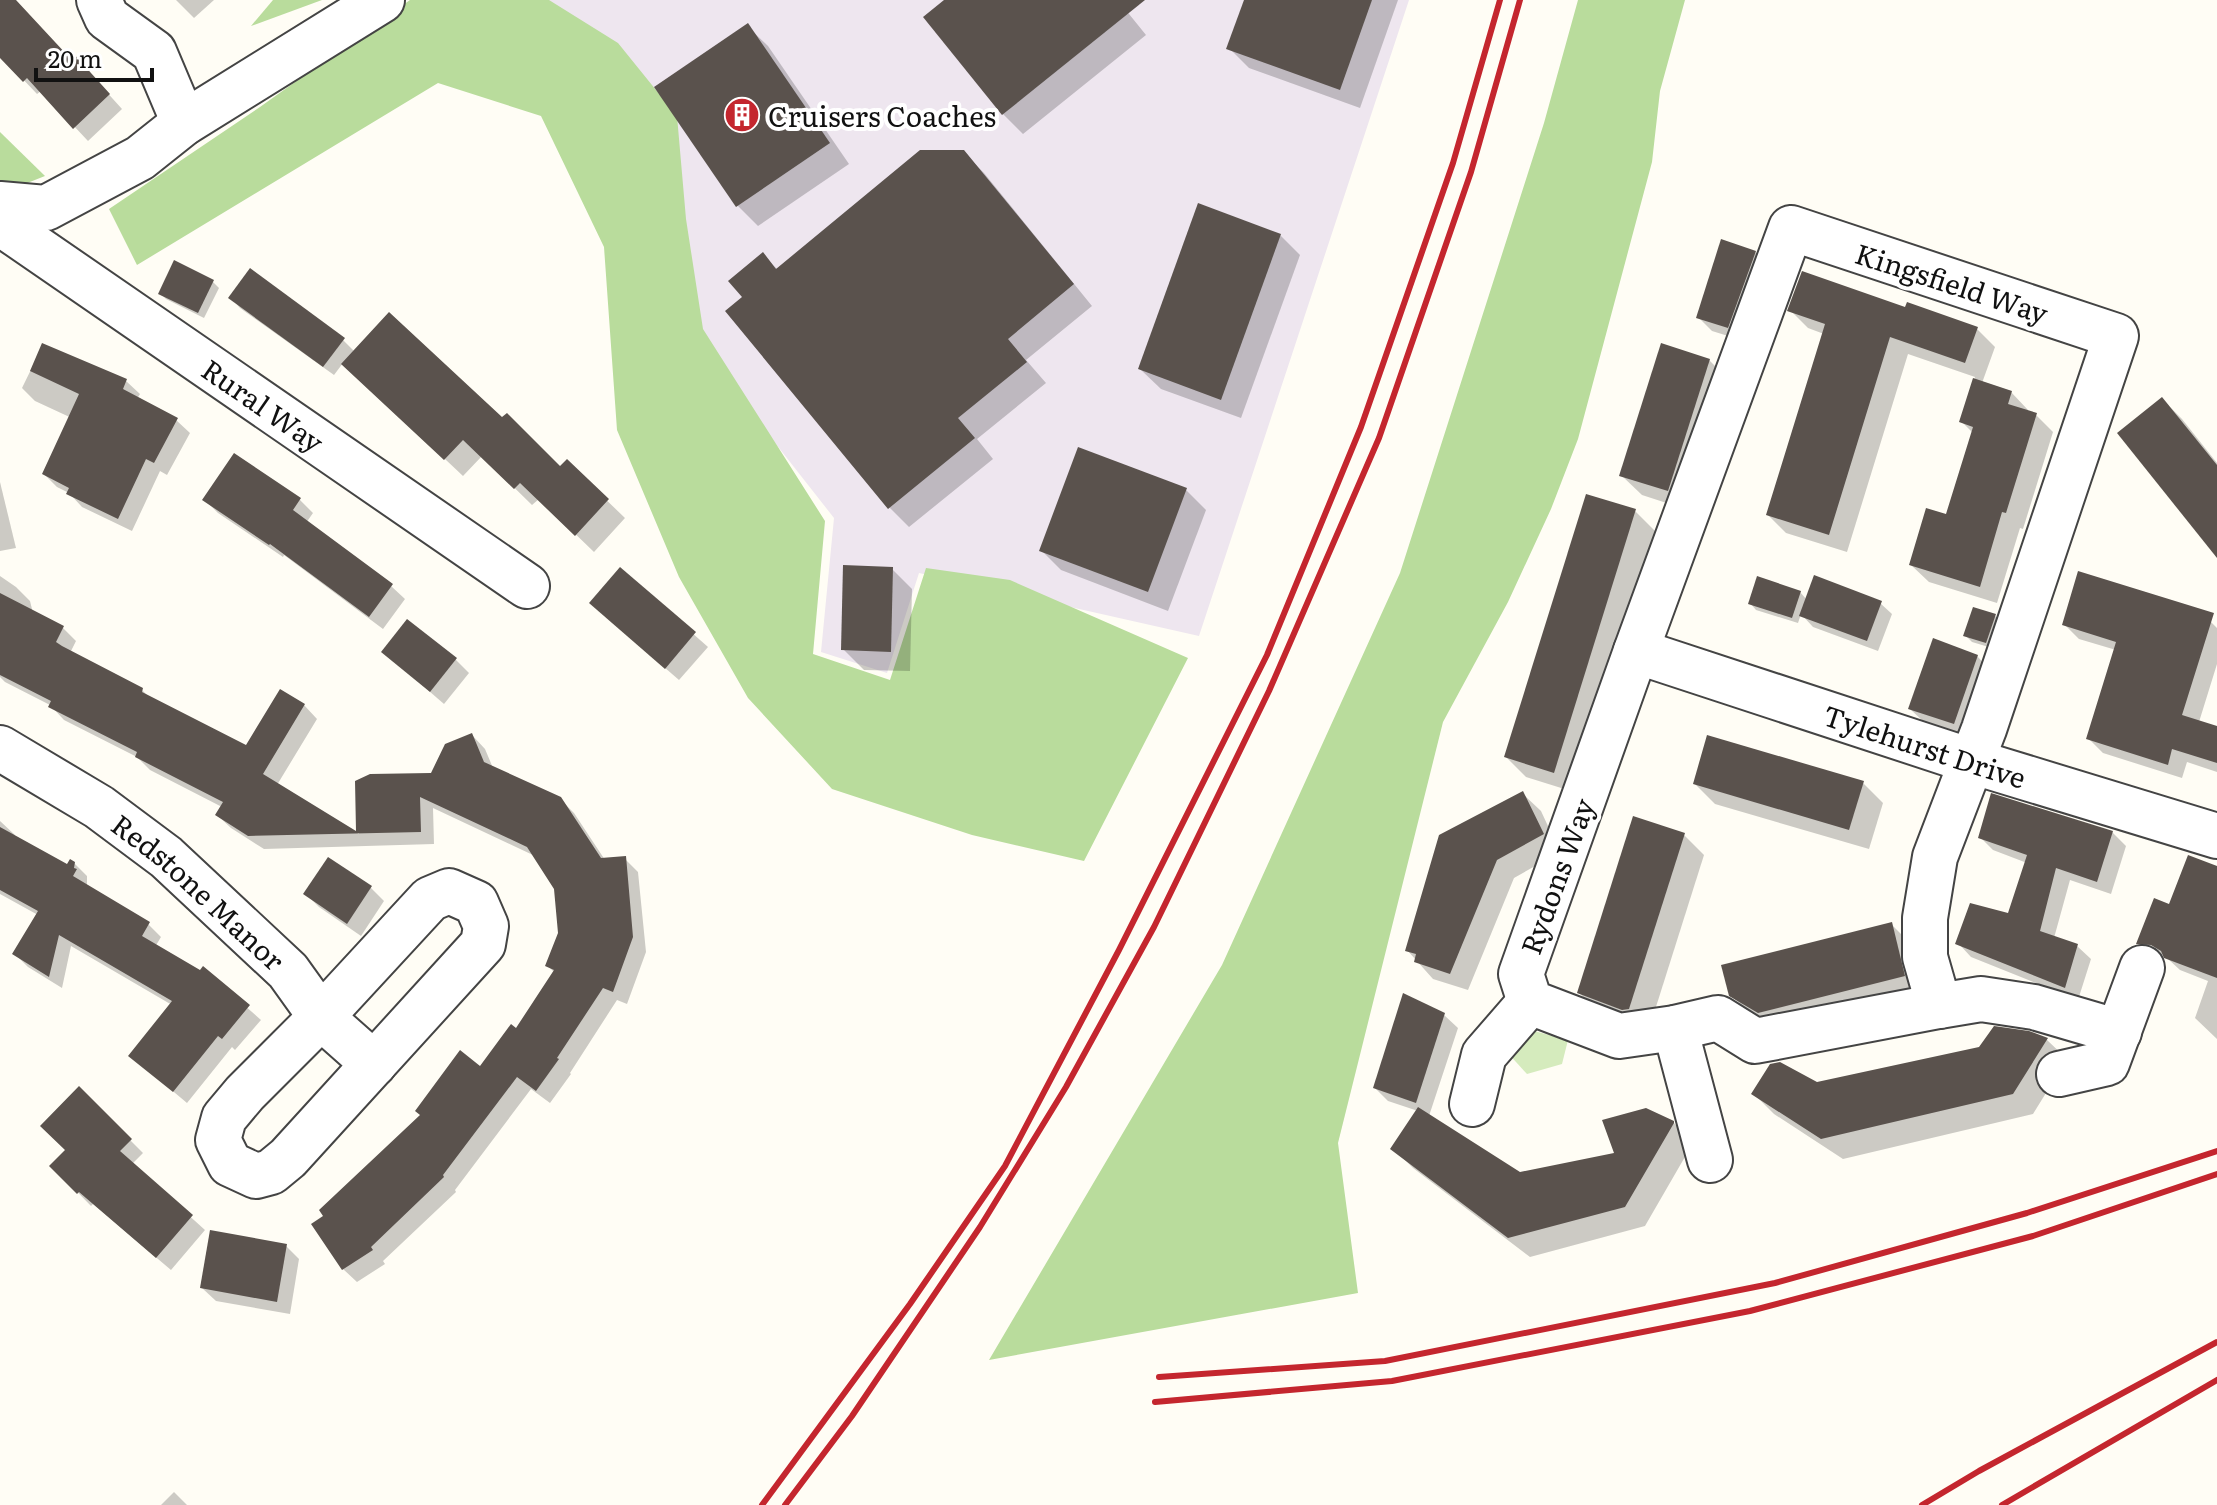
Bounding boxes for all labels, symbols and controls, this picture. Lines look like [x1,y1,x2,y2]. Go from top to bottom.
scale bar [36,32,152,82]
text: 20 m [48,40,102,75]
place label: Cruisers Coaches [768,94,996,136]
building icon: Cruisers Coaches [723,96,761,134]
street label: Kingsfield Way [1850,231,2055,333]
street label: Rural Way [194,348,334,462]
street label: Tylehurst Drive [1818,693,2031,798]
street label: Rydons Way [1508,791,1604,960]
street label: Redstone Manor [103,803,296,980]

